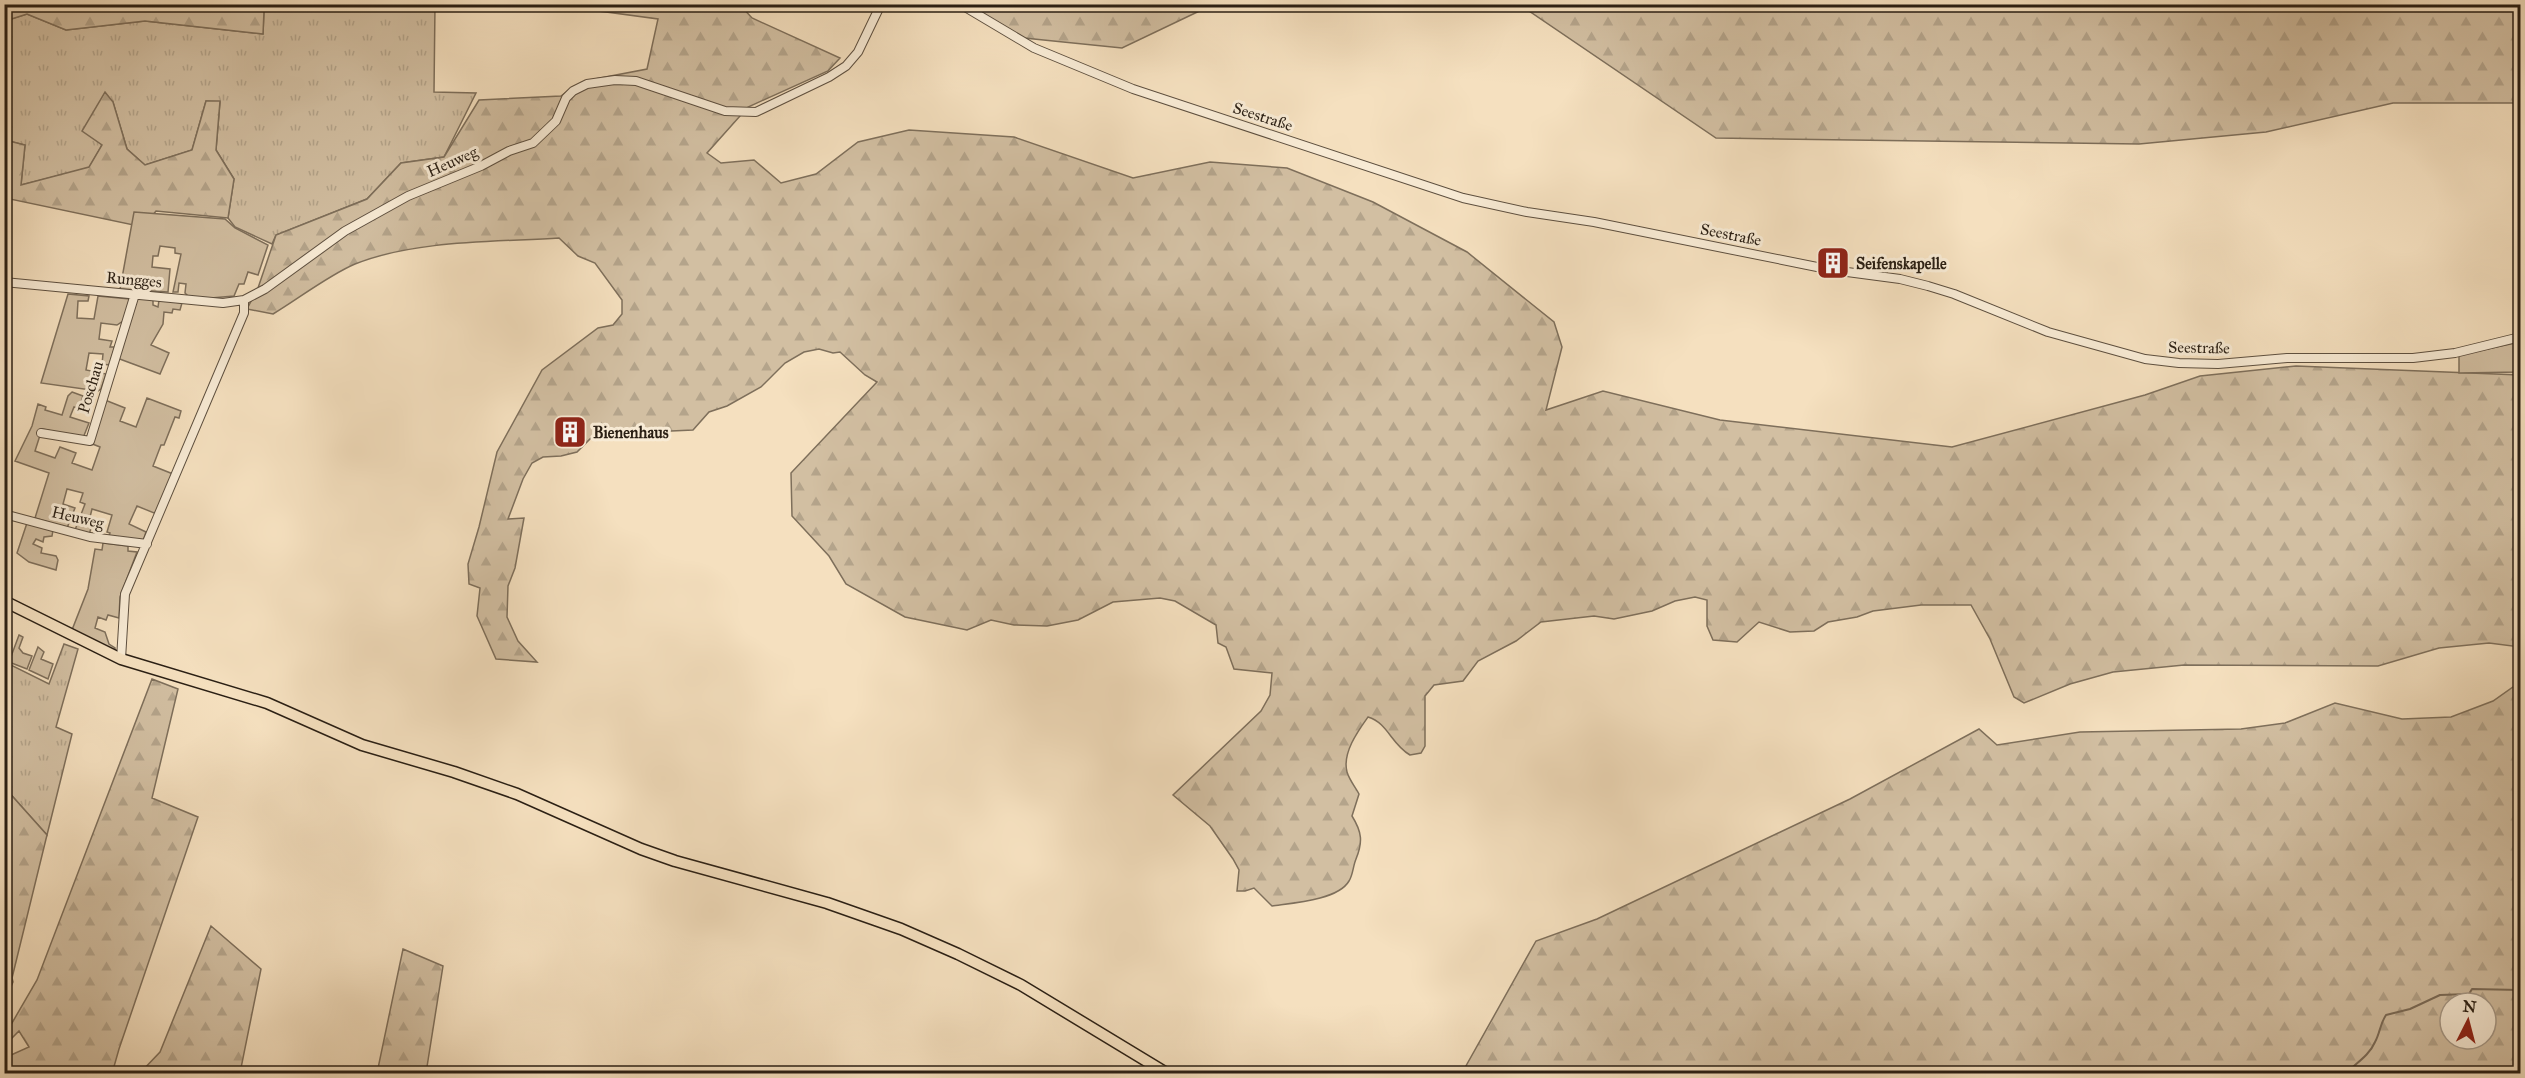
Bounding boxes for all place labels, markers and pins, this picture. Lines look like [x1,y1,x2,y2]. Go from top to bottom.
building icon: Seifenskapelle [1815,245,1851,281]
place label: Seifenskapelle [1856,254,1947,274]
building icon: Bienenhaus [552,414,588,450]
place label: Bienenhaus [593,423,669,442]

